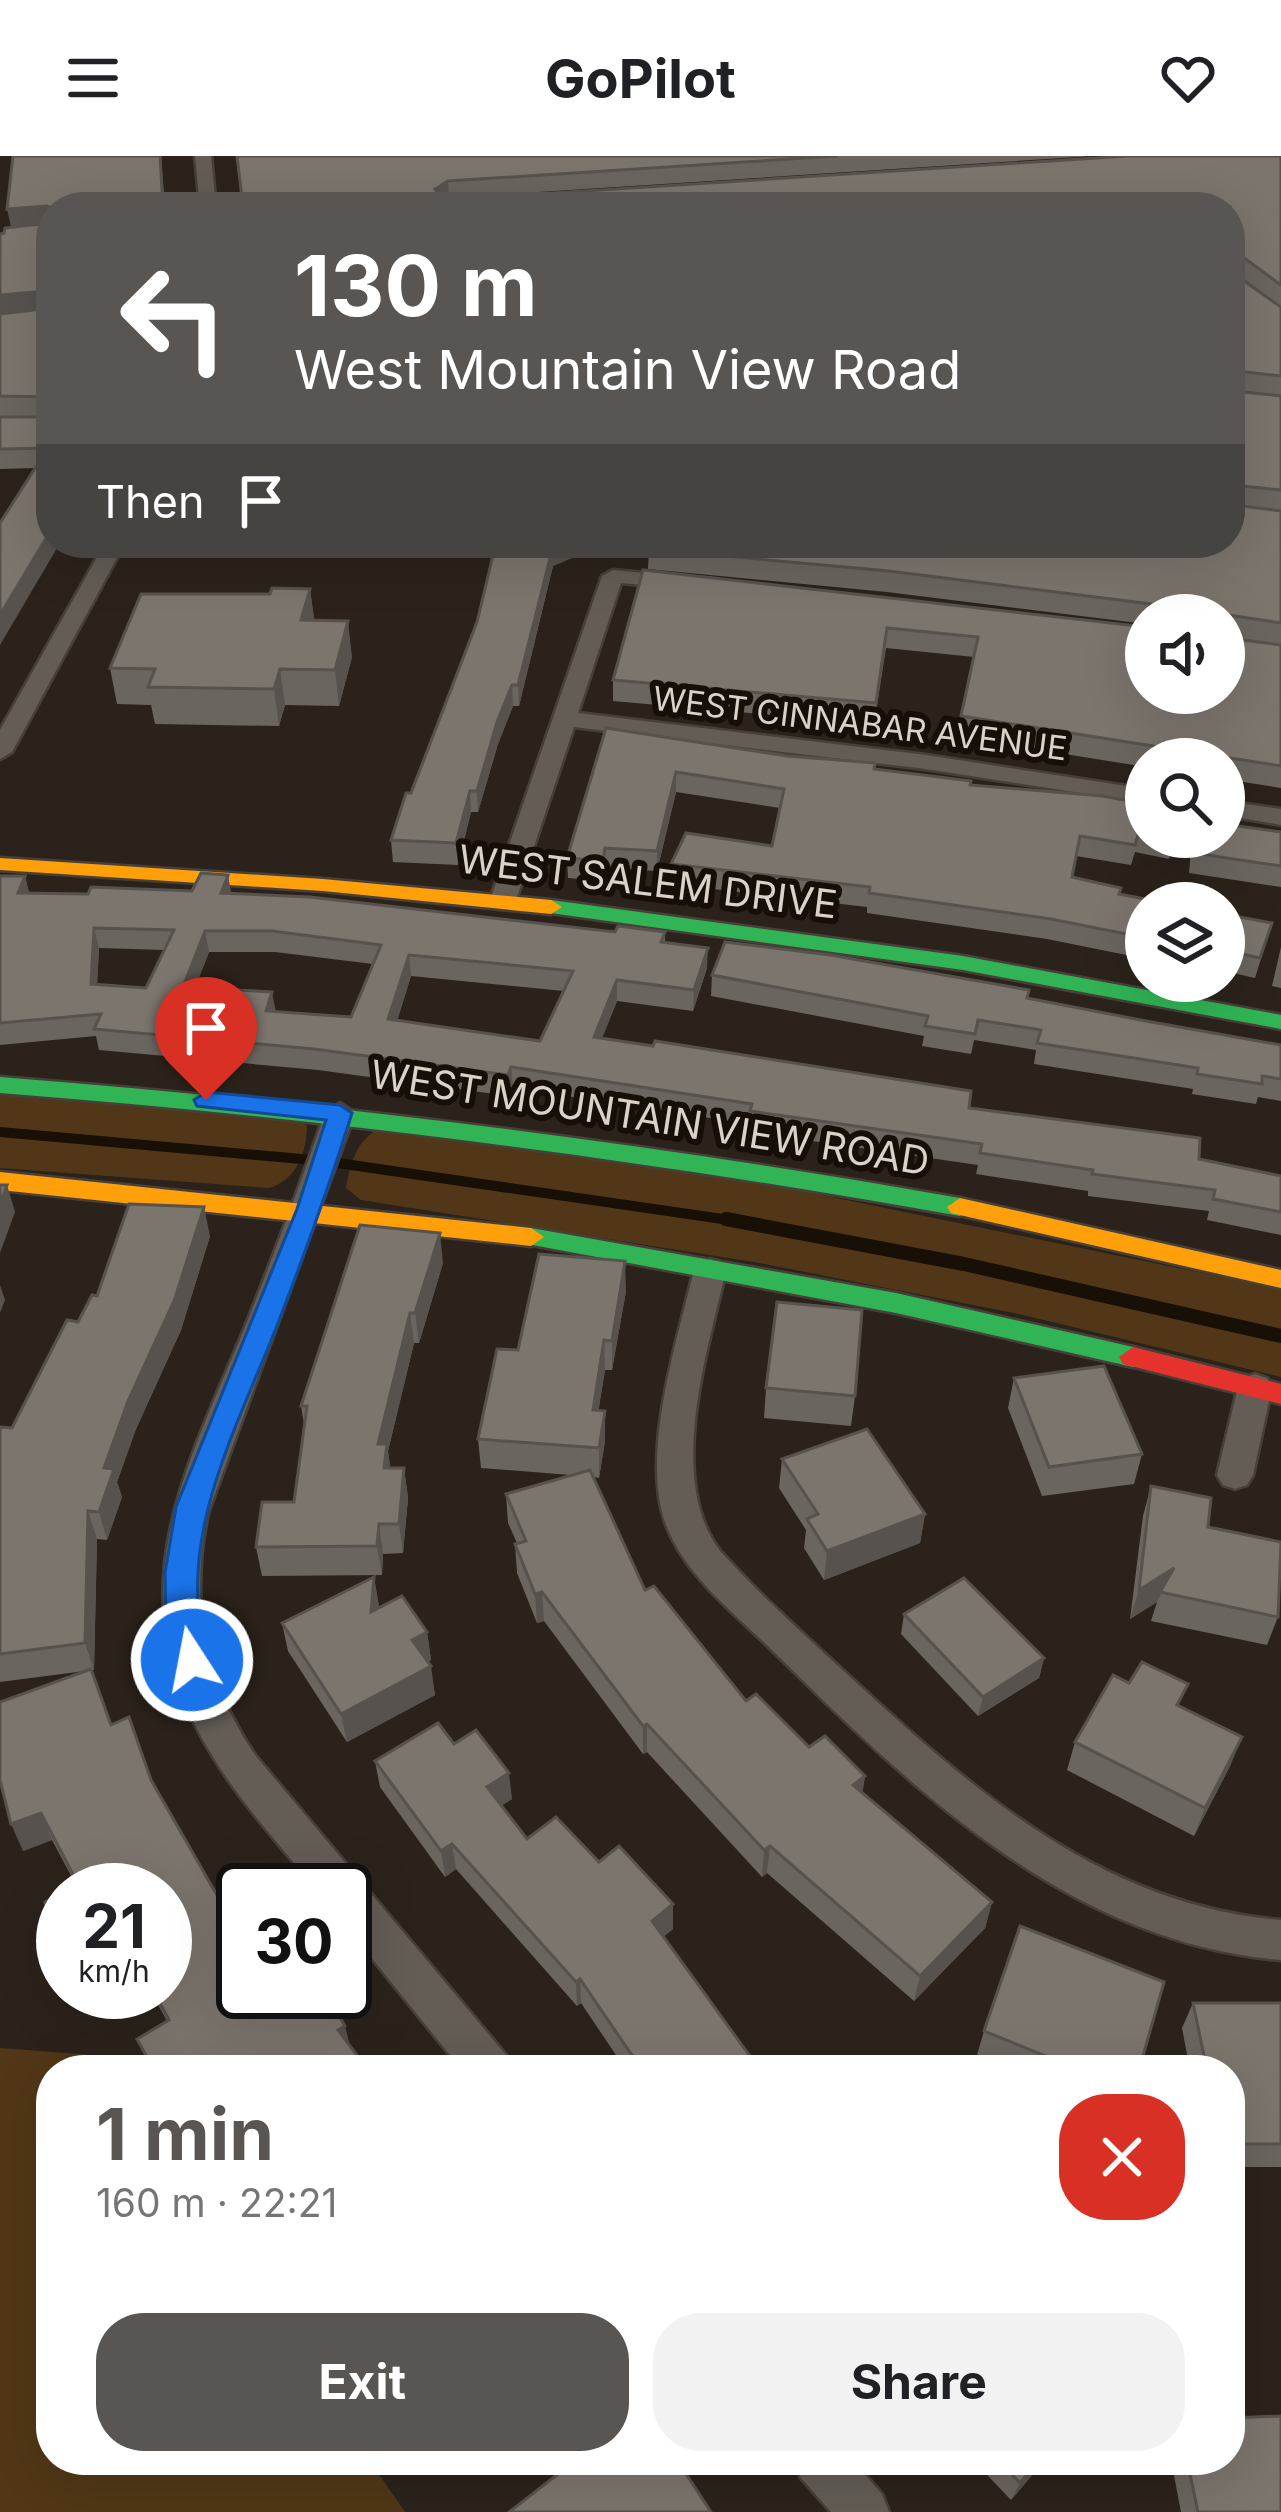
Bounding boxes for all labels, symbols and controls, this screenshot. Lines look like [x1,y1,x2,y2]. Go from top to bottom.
icon: menu [60,45,126,111]
icon: heart [1155,45,1221,111]
text: GoPilot [545,46,736,111]
text: 130 m [294,235,538,336]
icon: left [96,240,252,396]
text: West Mountain View Road [294,337,961,402]
icon: arrive [228,468,294,534]
text: Then [96,474,204,529]
map controls [1125,594,1245,1002]
button: sound [1125,594,1245,714]
street label: WEST CINNABAR AVENUE [651,678,1069,768]
button: search [1125,738,1245,858]
street label: WEST SALEM DRIVE [456,834,840,928]
button: layers [1125,882,1245,1002]
pin [155,977,257,1100]
icon: arrive [173,995,239,1061]
street label: WEST MOUNTAIN VIEW ROAD [367,1050,933,1184]
position arrow [129,1597,255,1723]
speed limit sign: 30 [216,1863,372,2019]
text: 21 [82,1890,146,1962]
text: km/h [78,1953,150,1989]
text: 1 min [96,2090,274,2177]
button: close [1059,2094,1185,2220]
text: 160 m · 22:21 [96,2179,337,2226]
button: Exit [96,2313,629,2451]
button: Share [653,2313,1185,2451]

